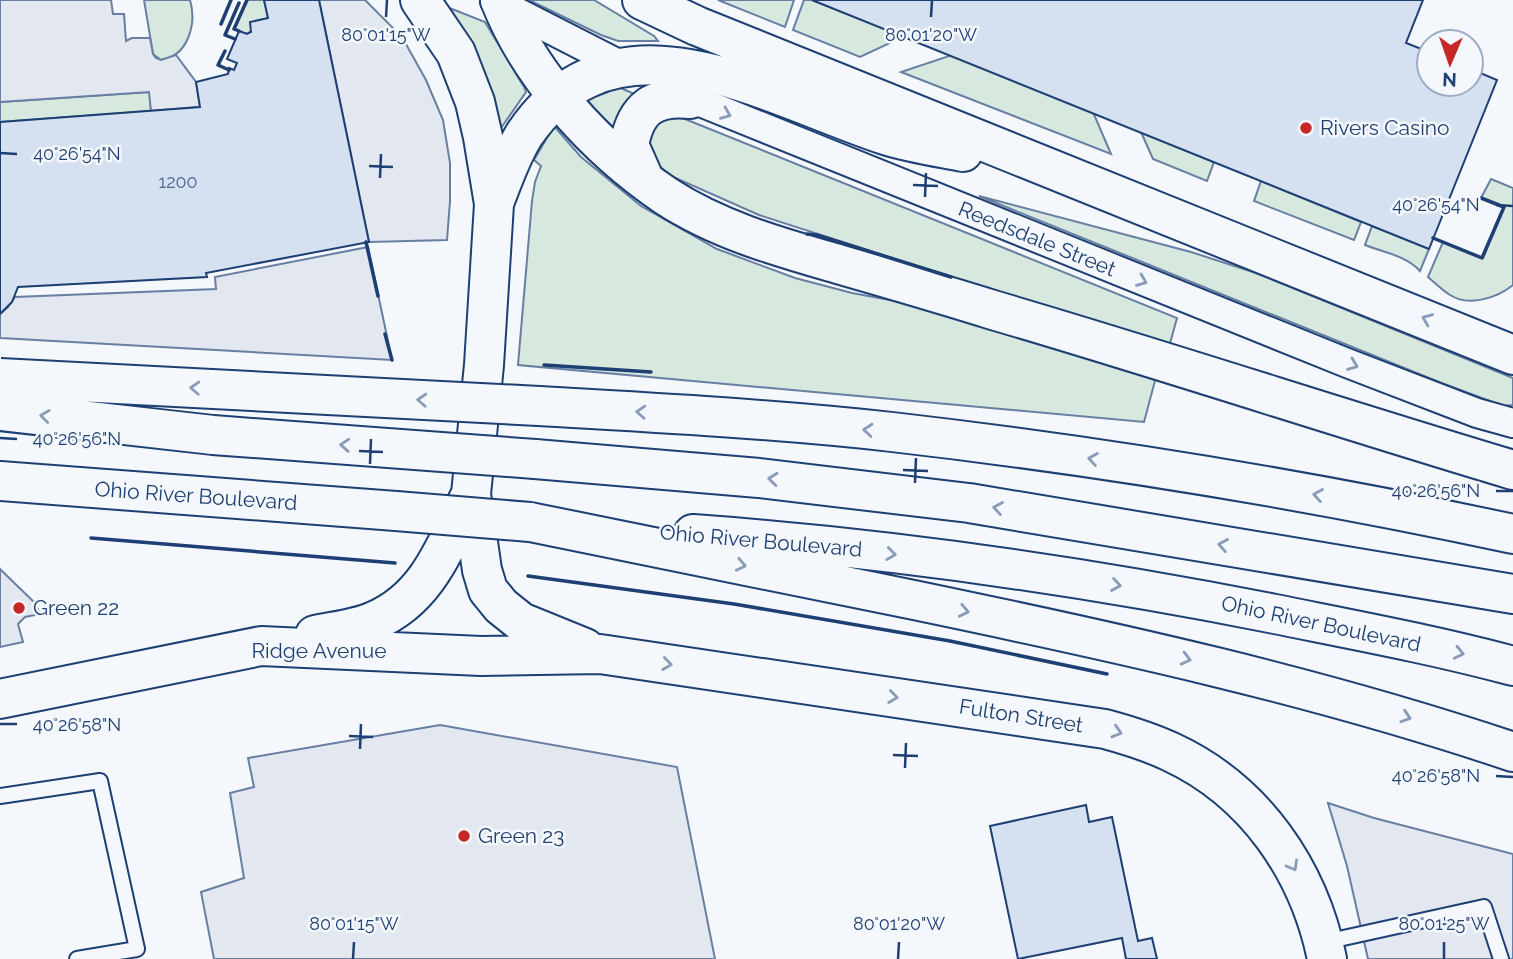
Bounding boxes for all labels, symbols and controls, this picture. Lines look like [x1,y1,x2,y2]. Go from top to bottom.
text: 80°01'15"W [341,24,431,45]
text: 80°01'20"W [885,24,977,45]
north arrow [1415,28,1485,98]
text: N [1442,69,1457,91]
one-way arrow [720,105,732,119]
place label: Rivers Casino [1320,115,1450,140]
marker: Rivers Casino [1298,120,1314,136]
text: 40°26'54"N [33,143,121,164]
house number: 1200 [158,171,198,192]
text: 40°26'54"N [1392,194,1480,215]
street label: Reedsdale Street [955,196,1119,281]
one-way arrow [1135,272,1147,286]
one-way arrow [1422,313,1434,327]
one-way arrow [1347,357,1359,371]
one-way arrow [189,381,200,396]
one-way arrow [416,392,427,407]
one-way arrow [635,405,646,420]
one-way arrow [39,409,51,424]
one-way arrow [862,423,873,438]
text: 40°26'56"N [33,428,121,449]
one-way arrow [339,438,350,453]
one-way arrow [1087,451,1099,466]
one-way arrow [767,472,778,487]
street label: Ohio River Boulevard [94,476,298,515]
text: 40°26'56"N [1392,480,1480,501]
one-way arrow [1312,488,1324,503]
one-way arrow [992,501,1004,516]
street label: Ohio River Boulevard [659,519,863,562]
one-way arrow [1217,538,1229,553]
one-way arrow [885,546,897,561]
one-way arrow [735,557,747,572]
one-way arrow [1110,577,1122,592]
street label: Ohio River Boulevard [1219,590,1423,657]
place label: Green 22 [33,595,119,620]
marker: Green 22 [11,600,27,616]
one-way arrow [958,602,970,617]
street label: Ridge Avenue [252,638,386,663]
one-way arrow [1453,645,1465,660]
one-way arrow [1180,651,1192,665]
one-way arrow [662,656,673,671]
one-way arrow [887,689,898,704]
street label: Fulton Street [957,693,1085,738]
one-way arrow [1400,709,1412,724]
text: 40°26'58"N [33,714,121,735]
one-way arrow [1111,724,1123,739]
text: 40°26'58"N [1392,765,1480,786]
place label: Green 23 [478,823,564,848]
marker: Green 23 [456,828,472,844]
one-way arrow [1285,858,1298,871]
text: 80°01'15"W [309,913,399,934]
text: 80°01'20"W [853,913,945,934]
text: 80°01'25"W [1399,913,1490,934]

